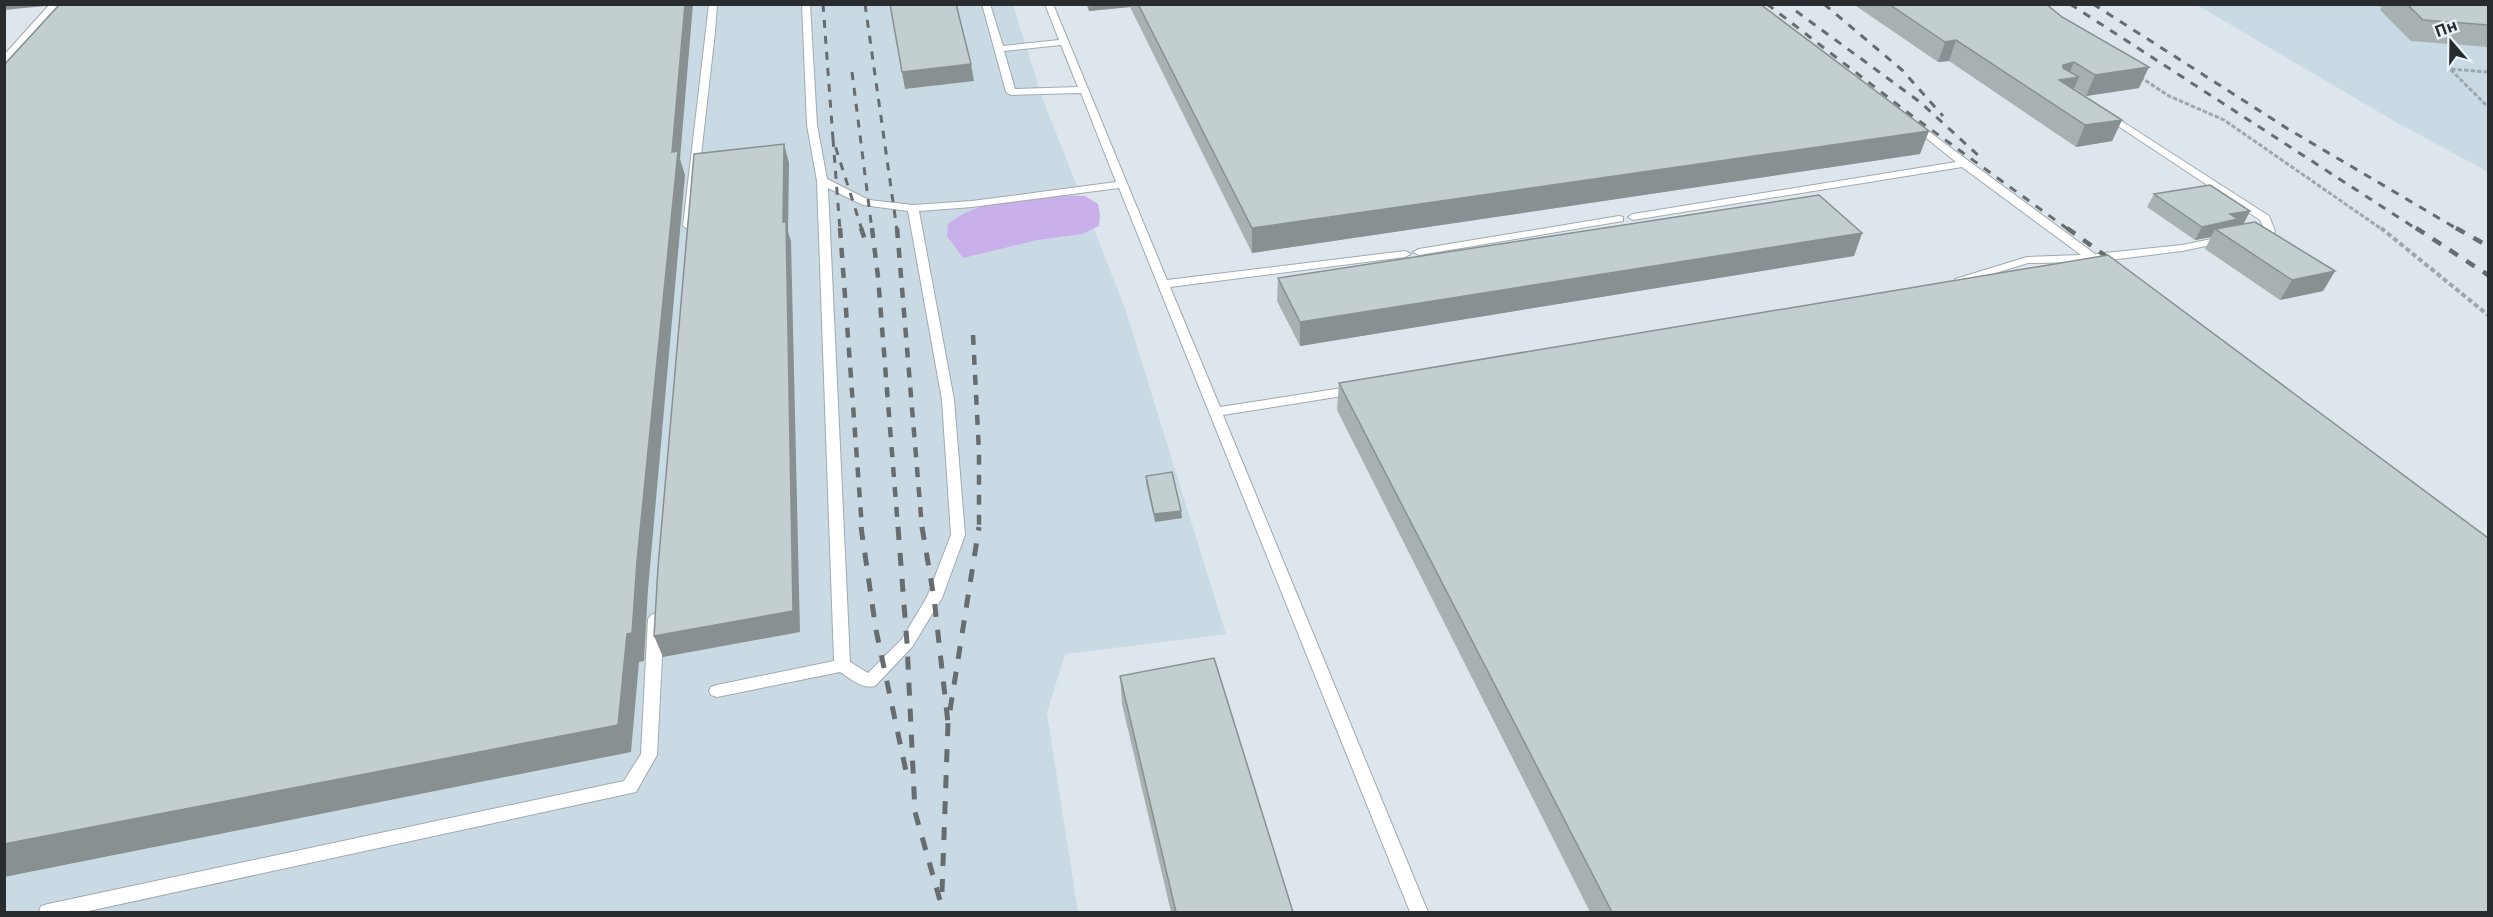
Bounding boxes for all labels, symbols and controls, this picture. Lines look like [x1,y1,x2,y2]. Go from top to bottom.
north arrow [2421,12,2481,72]
text: Пн [2432,14,2460,42]

